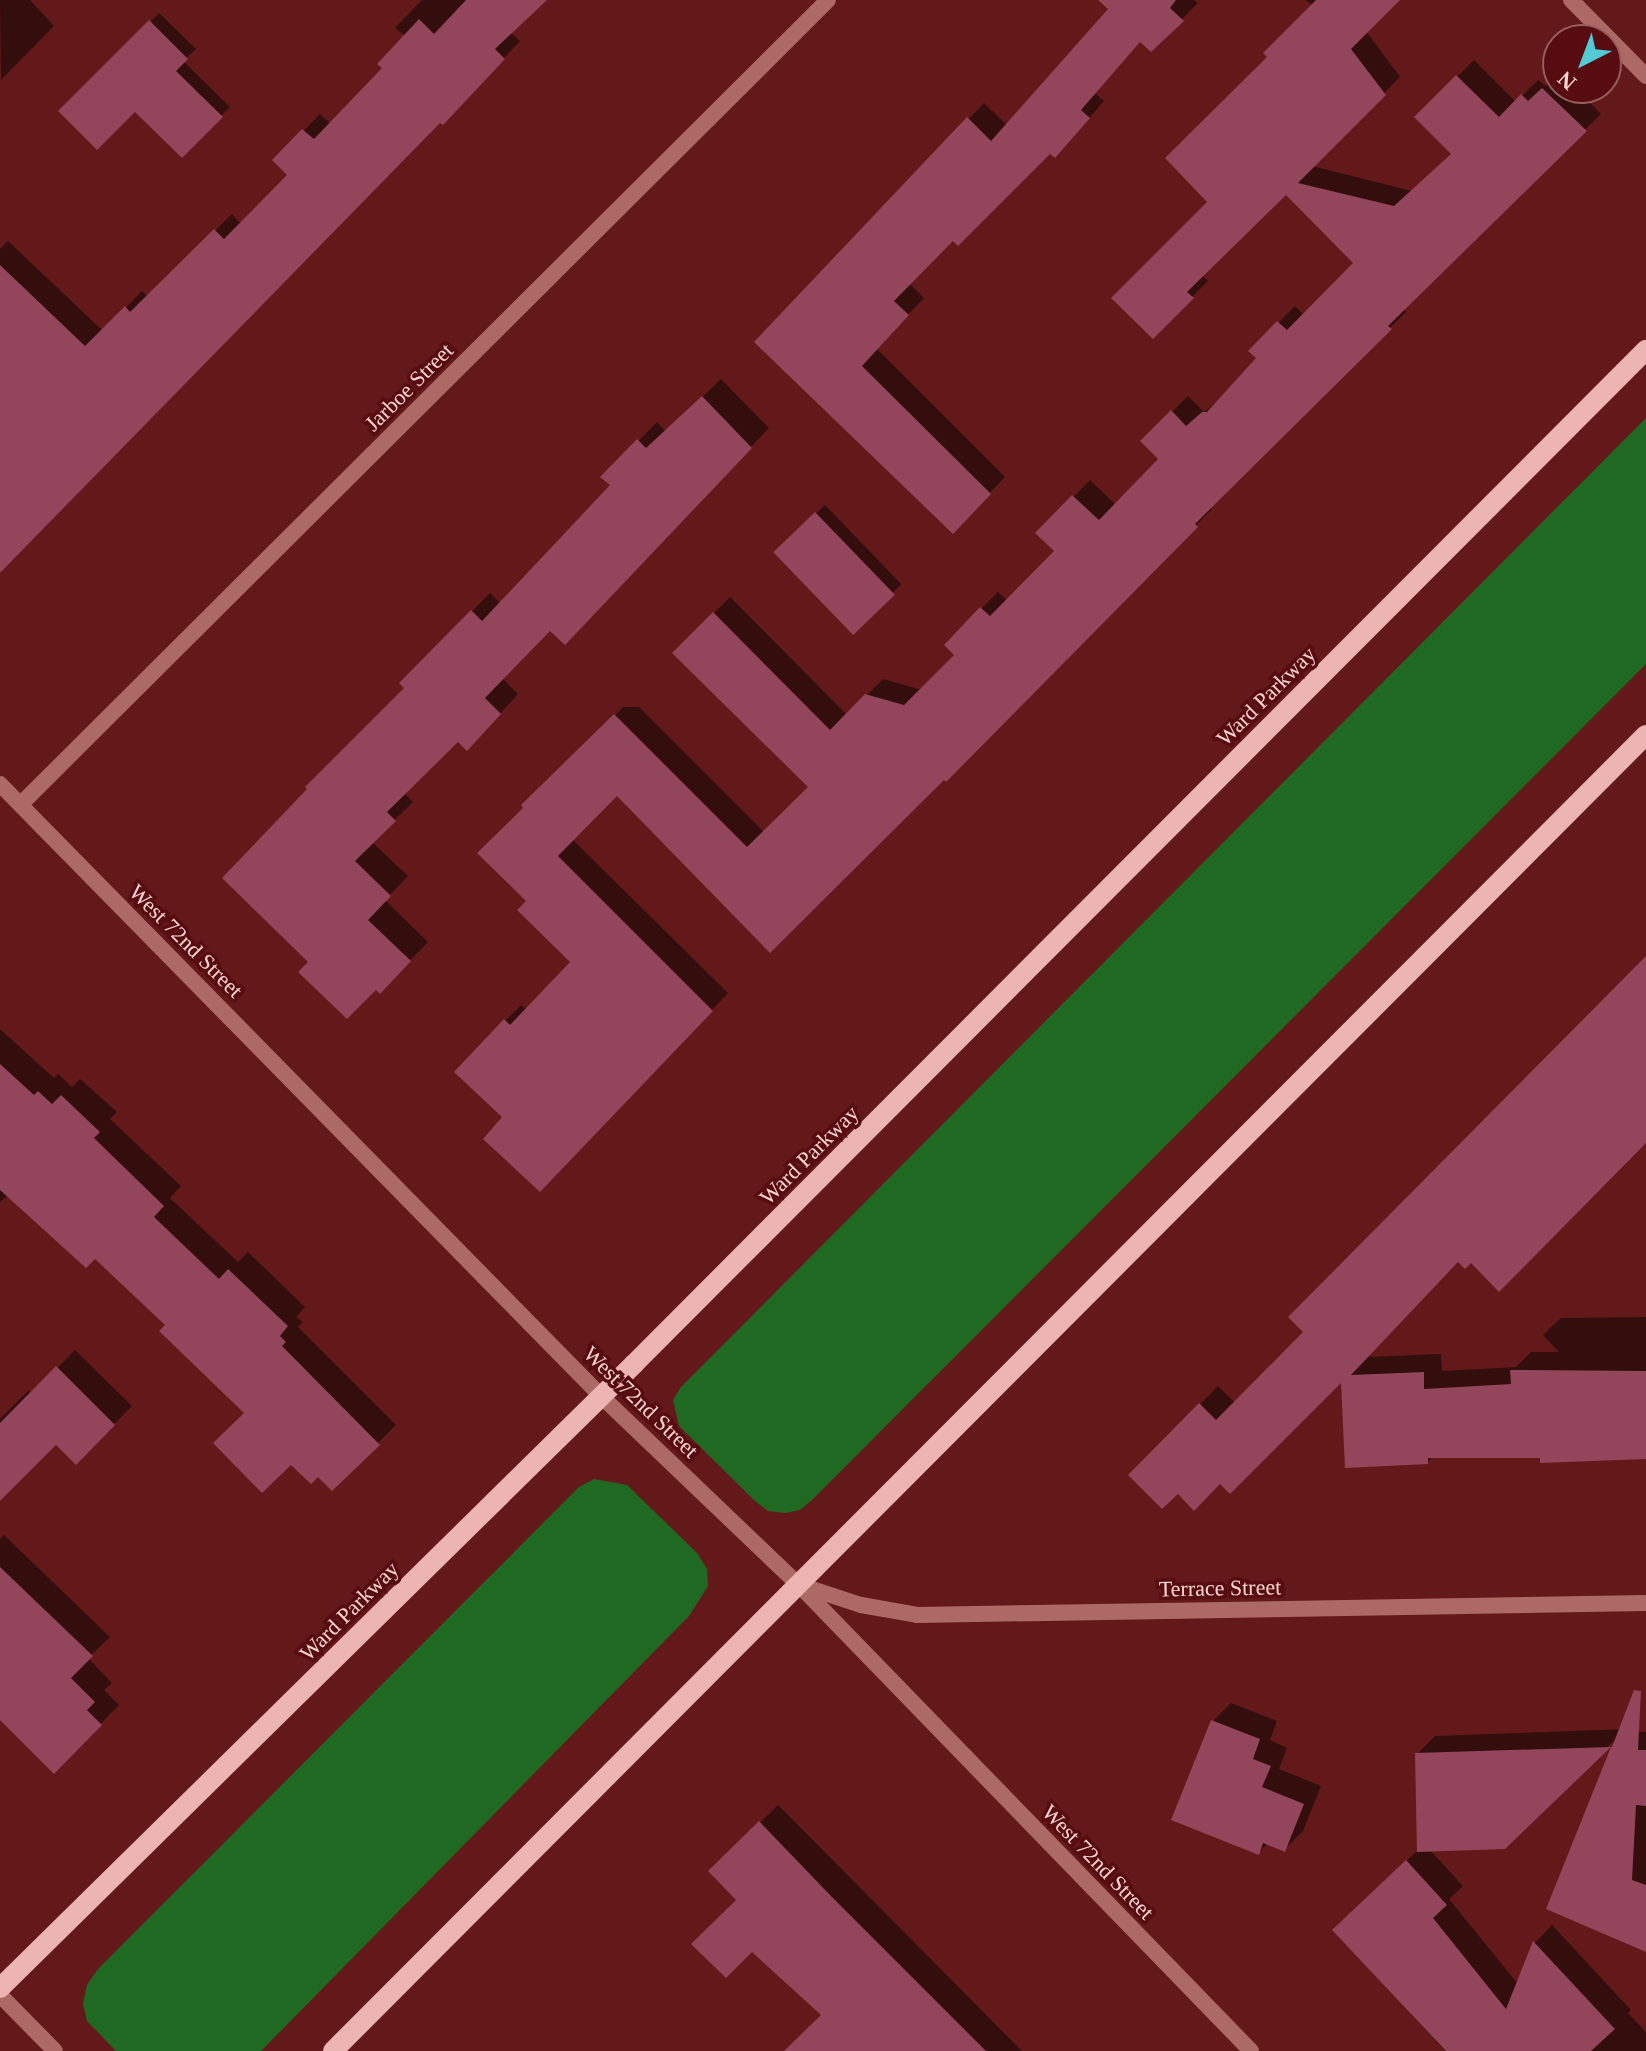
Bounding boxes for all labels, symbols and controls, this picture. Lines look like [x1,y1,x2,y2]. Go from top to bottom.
north arrow [1542,24,1622,104]
text: N [1553,66,1581,95]
street label: Jarboe Street [359,337,459,437]
street label: Ward Parkway [1211,641,1321,751]
street label: West 72nd Street [124,879,248,1003]
street label: Ward Parkway [754,1100,864,1210]
street label: West 72nd Street [578,1340,704,1464]
street label: Ward Parkway [294,1556,404,1666]
street label: Terrace Street [1159,1574,1281,1602]
street label: West 72nd Street [1036,1799,1160,1925]

